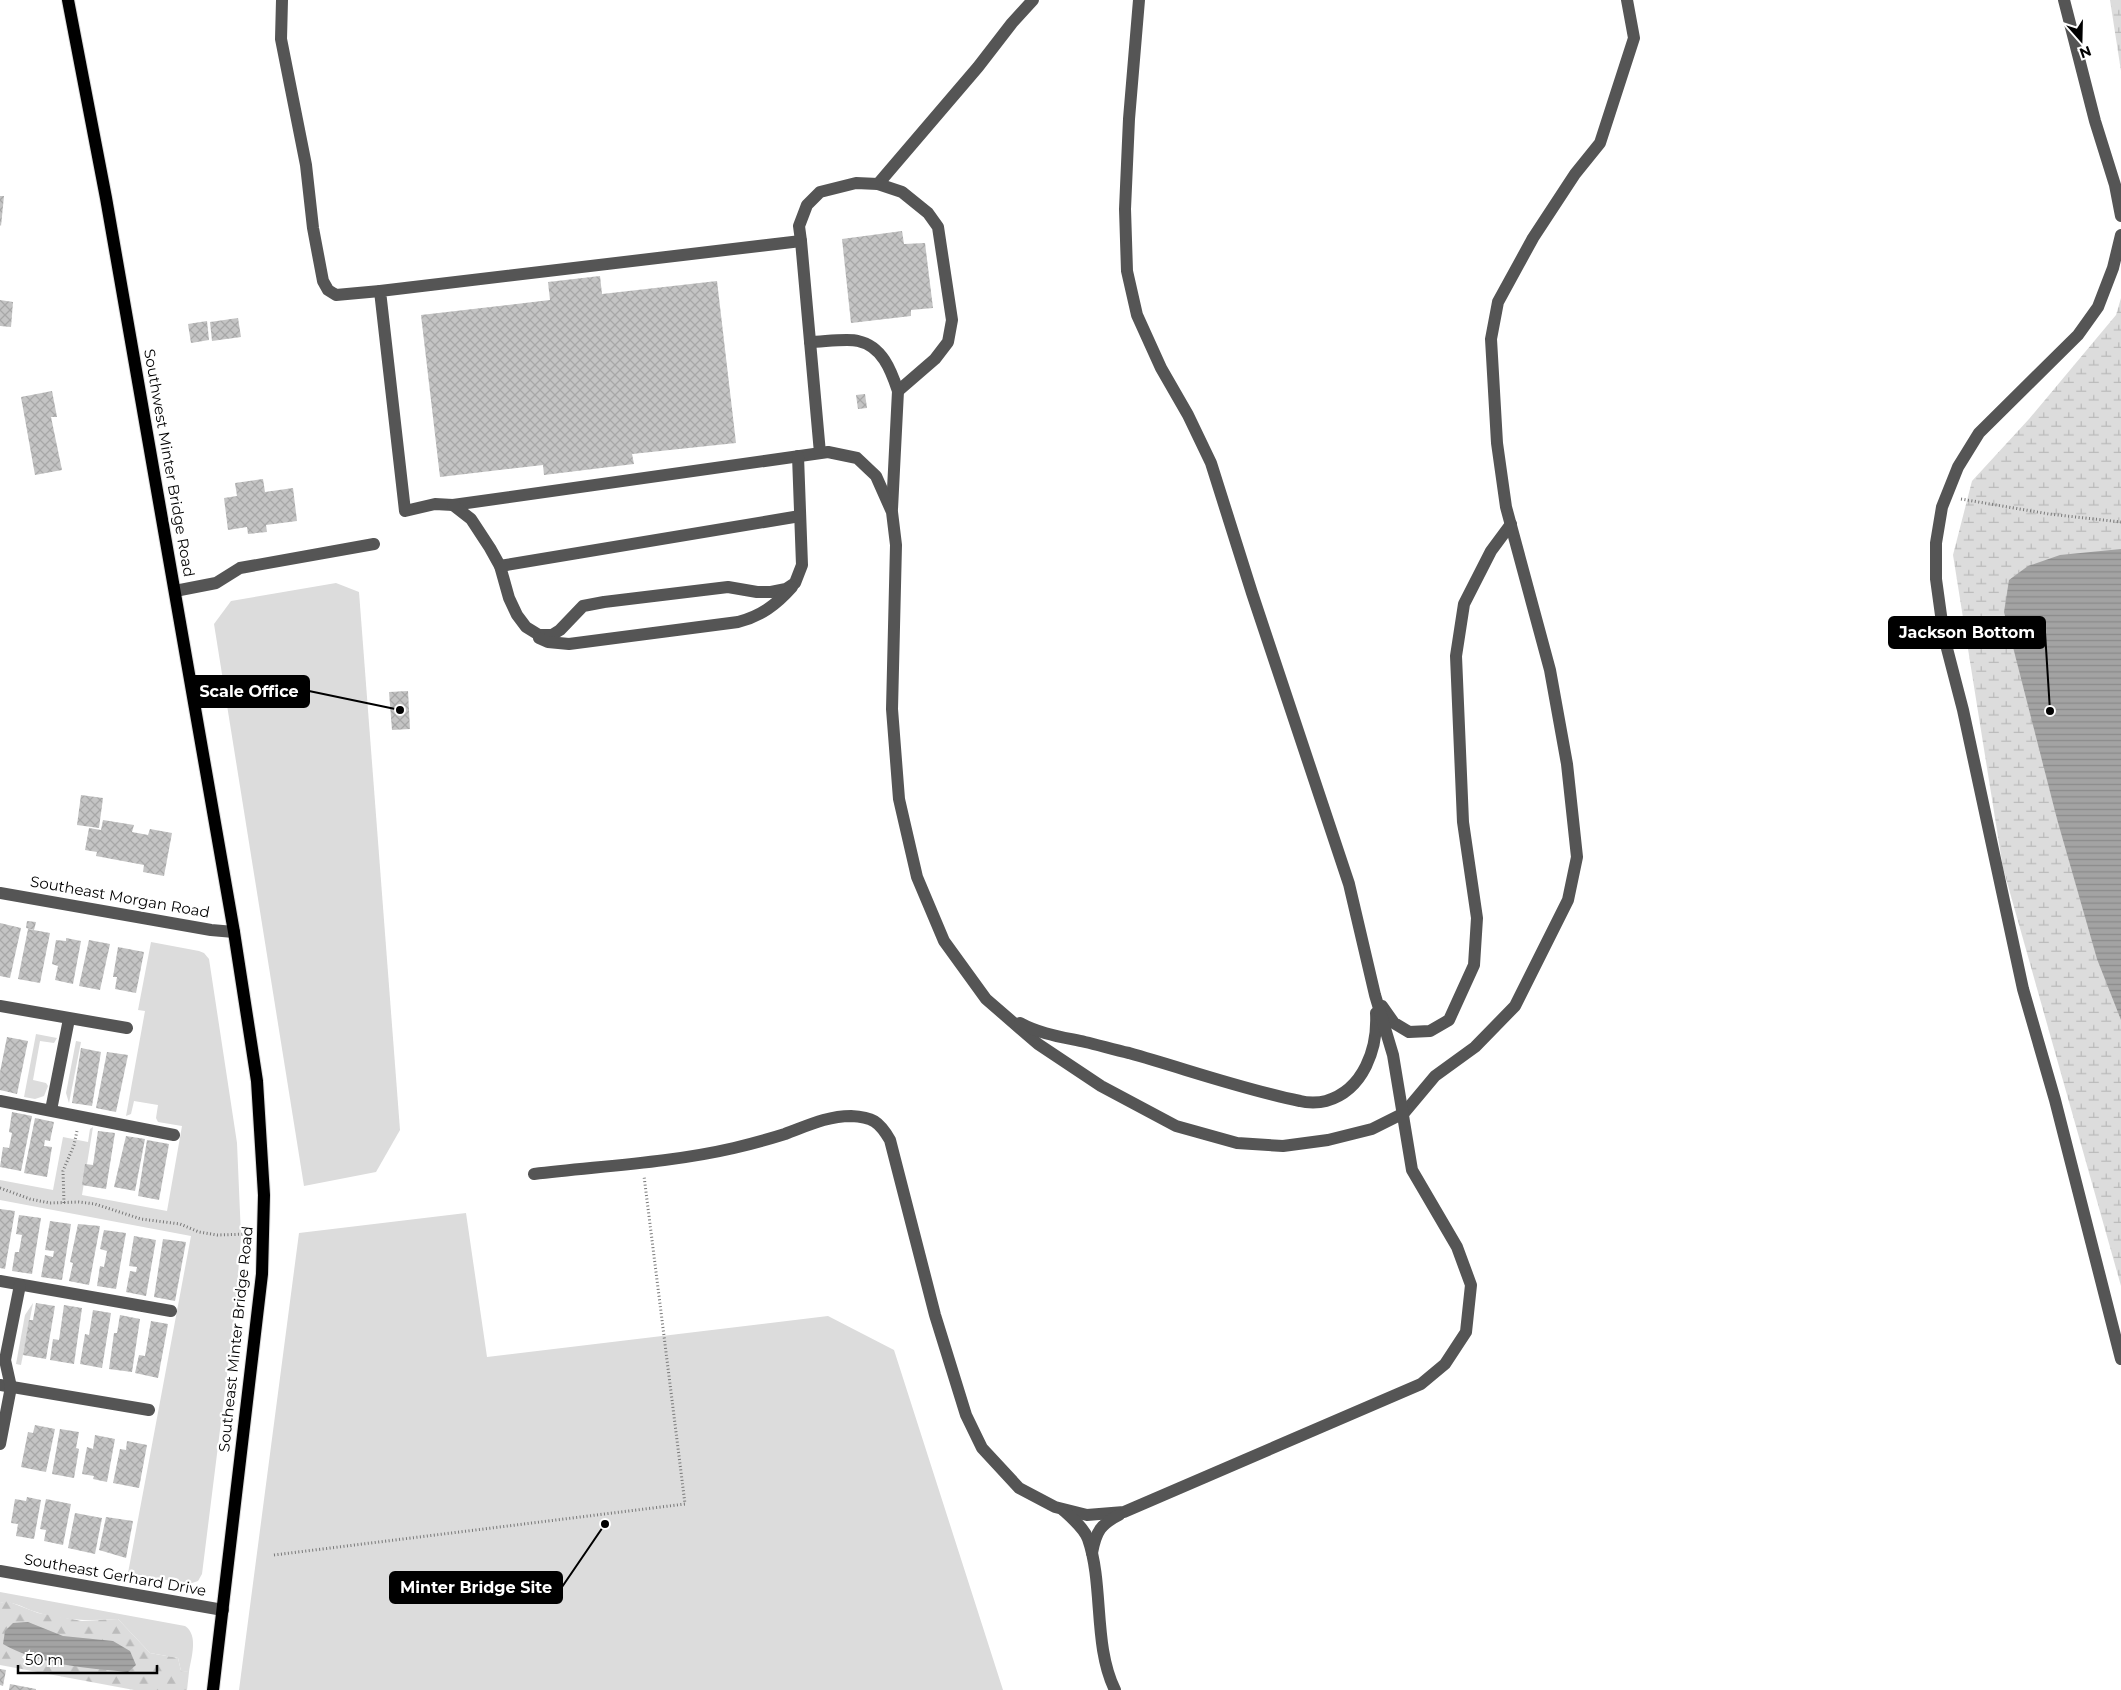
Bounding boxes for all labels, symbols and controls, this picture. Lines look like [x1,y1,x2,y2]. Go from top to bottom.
north arrow [2056,15,2106,65]
text: N [2077,42,2094,63]
street label: Southwest Minter Bridge Road [140,347,199,578]
callout: Jackson Bottom [1889,617,2045,648]
text: Jackson Bottom [1898,623,2035,642]
callout: Scale Office [190,676,309,707]
text: Scale Office [199,682,299,701]
street label: Southeast Morgan Road [29,871,211,922]
street label: Southeast Minter Bridge Road [214,1225,257,1453]
street label: Southeast Gerhard Drive [22,1549,208,1600]
callout: Minter Bridge Site [390,1572,562,1603]
text: Minter Bridge Site [400,1578,552,1597]
scale bar [18,1642,156,1674]
text: 50 m [25,1650,63,1669]

